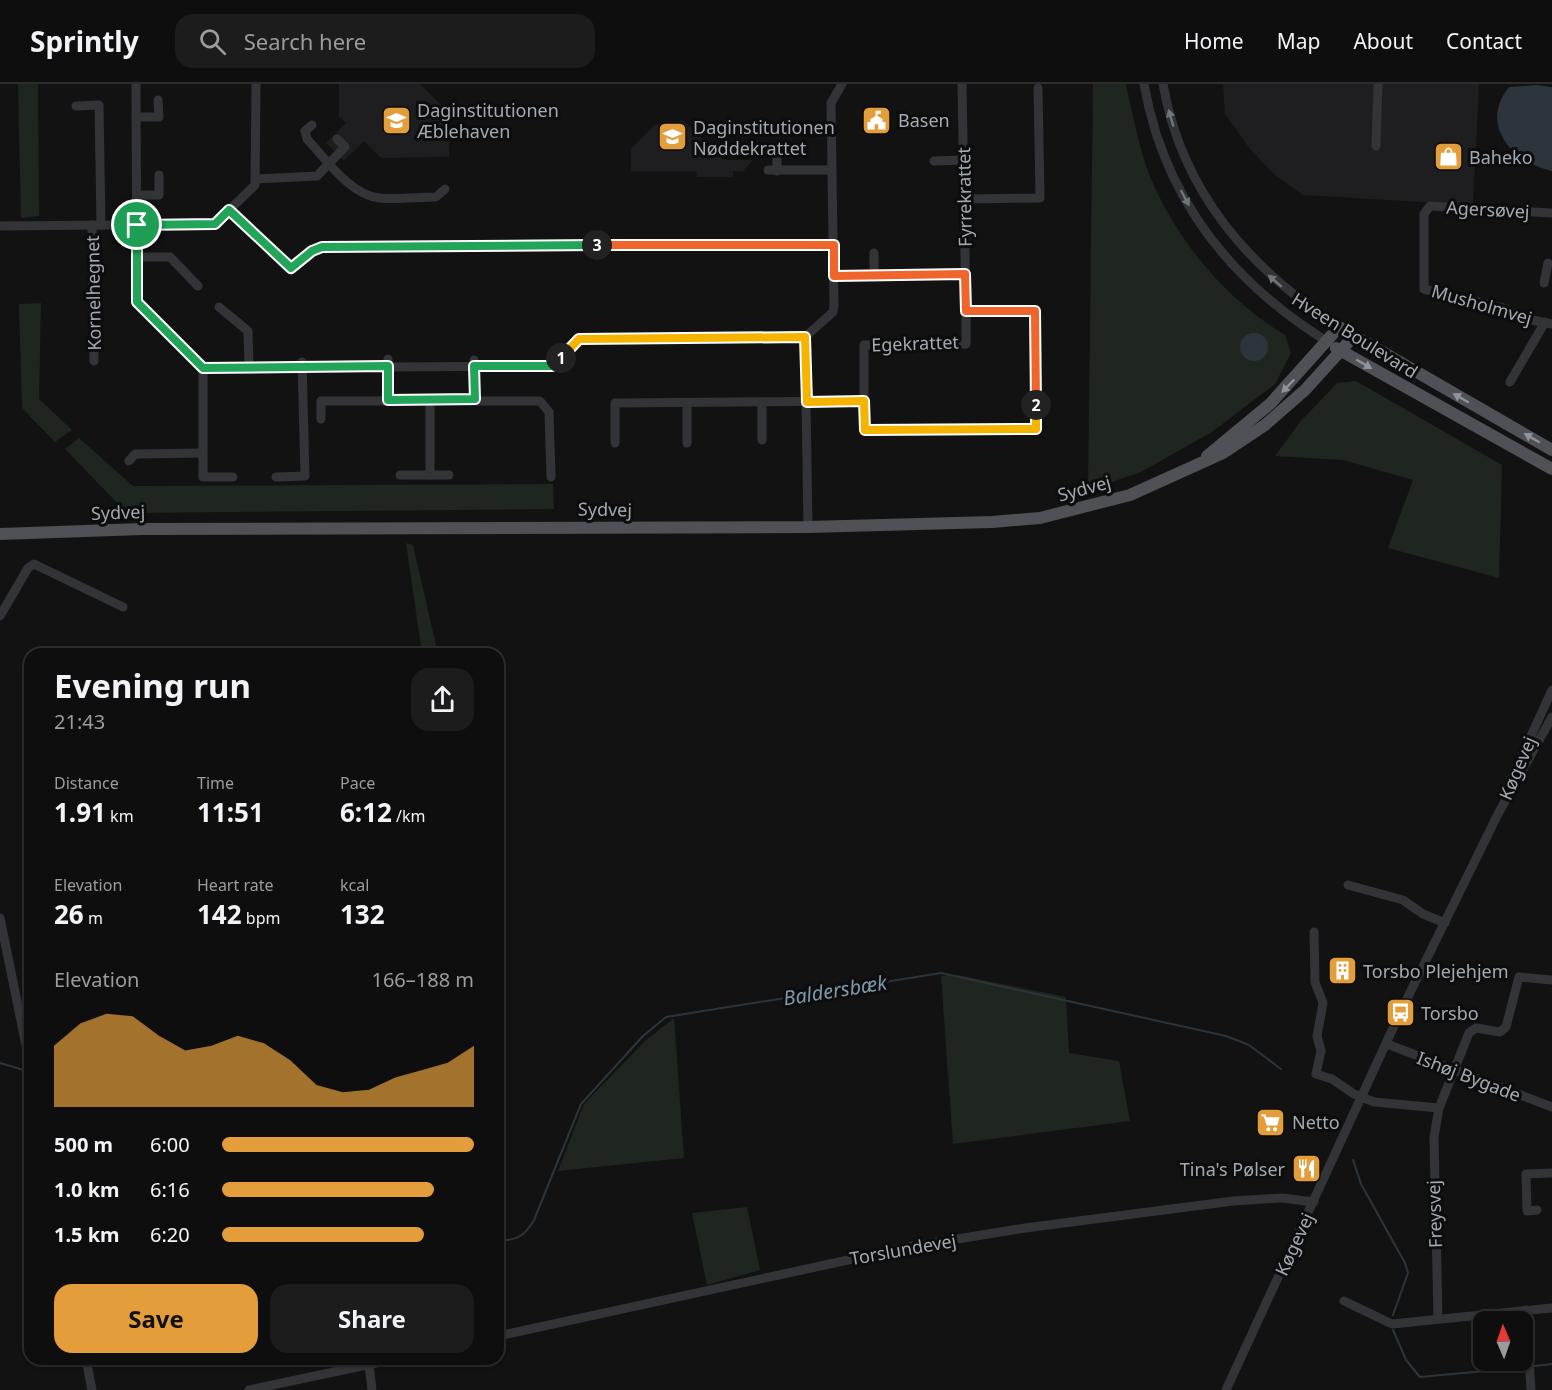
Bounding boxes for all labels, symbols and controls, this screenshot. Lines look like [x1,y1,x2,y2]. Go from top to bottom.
search box [175,14,595,68]
text: Sprintly [30,22,139,60]
icon: search [196,25,229,58]
text: Search here [244,26,366,56]
text: Home [1184,27,1244,55]
text: Map [1277,27,1320,55]
text: About [1353,27,1413,55]
text: Contact [1446,27,1522,55]
place label: Daginstitutionen Æblehaven [416,98,559,143]
school or university icon: Daginstitutionen Æblehaven [380,104,412,136]
public building icon: Basen [861,104,893,136]
place label: Basen [898,108,950,132]
one-way arrow [1166,109,1176,127]
place label: Daginstitutionen Nøddekrattet [693,115,835,160]
school or university icon: Daginstitutionen Nøddekrattet [656,121,688,153]
shop icon: Baheko [1432,141,1464,173]
place label: Baheko [1469,145,1533,169]
street label: Fyrrekrattet [951,146,977,247]
one-way arrow [1180,189,1190,206]
street label: Agersøvej [1446,195,1530,223]
pin [111,199,162,250]
icon: arrive [120,208,153,241]
pin: 3 [582,230,612,260]
text: 3 [592,234,602,256]
street label: Kornelhegnet [80,235,106,351]
one-way arrow [1268,275,1283,288]
street label: Musholmvej [1429,278,1535,330]
street label: Hveen Boulevard [1288,287,1422,383]
street label: Egekrattet [871,329,960,357]
pin: 1 [546,343,576,373]
text: 1 [556,347,566,369]
one-way arrow [1356,359,1373,369]
one-way arrow [1282,378,1296,392]
pin: 2 [1021,390,1051,420]
one-way arrow [1452,393,1469,403]
text: 2 [1031,394,1041,416]
one-way arrow [1524,433,1540,444]
street label: Sydvej [1055,469,1113,507]
street label: Sydvej [578,497,632,521]
street label: Sydvej [91,499,145,525]
text: Evening run [54,663,251,708]
button: share [411,668,474,731]
text: 21:43 [54,708,105,735]
street label: Køgevej [1493,733,1541,803]
text: Distance [54,772,119,794]
text: Time [197,772,234,794]
text: Pace [340,772,375,794]
text: 1.91 [54,794,106,830]
text: 11:51 [197,794,264,830]
text: 6:12 [340,794,392,830]
text: km [106,805,134,827]
text: /km [392,805,426,827]
text: Elevation [54,874,122,896]
text: Heart rate [197,874,273,896]
text: kcal [340,874,369,896]
text: 26 [54,896,84,932]
text: 142 [197,896,242,932]
text: 132 [340,896,385,932]
text: m [84,907,103,929]
text: bpm [242,907,280,929]
building icon: Torsbo Plejehjem [1326,955,1358,987]
place label: Torsbo Plejehjem [1363,959,1509,983]
text: Elevation [54,966,139,993]
text: 166–188 m [371,966,474,993]
water label: Baldersbæk [781,968,890,1012]
bus stop icon: Torsbo [1384,997,1416,1029]
place label: Torsbo [1421,1001,1479,1025]
street label: Ishøj Bygade [1414,1045,1524,1107]
supermarket icon: Netto [1255,1106,1287,1138]
place label: Netto [1292,1110,1340,1134]
text: 500 m [54,1131,113,1158]
text: 6:00 [150,1131,190,1158]
restaurant icon: Tina's Pølser [1290,1153,1322,1185]
place label: Tina's Pølser [1180,1157,1286,1181]
text: 1.0 km [54,1176,120,1203]
text: 6:16 [150,1176,190,1203]
street label: Freysvej [1421,1180,1447,1248]
street label: Køgevej [1269,1209,1319,1279]
text: 1.5 km [54,1221,120,1248]
text: 6:20 [150,1221,190,1248]
street label: Torslundevej [848,1228,958,1270]
button: Save [54,1284,258,1353]
button: Share [270,1284,474,1353]
north arrow [1473,1311,1533,1371]
map controls [1473,1311,1533,1371]

